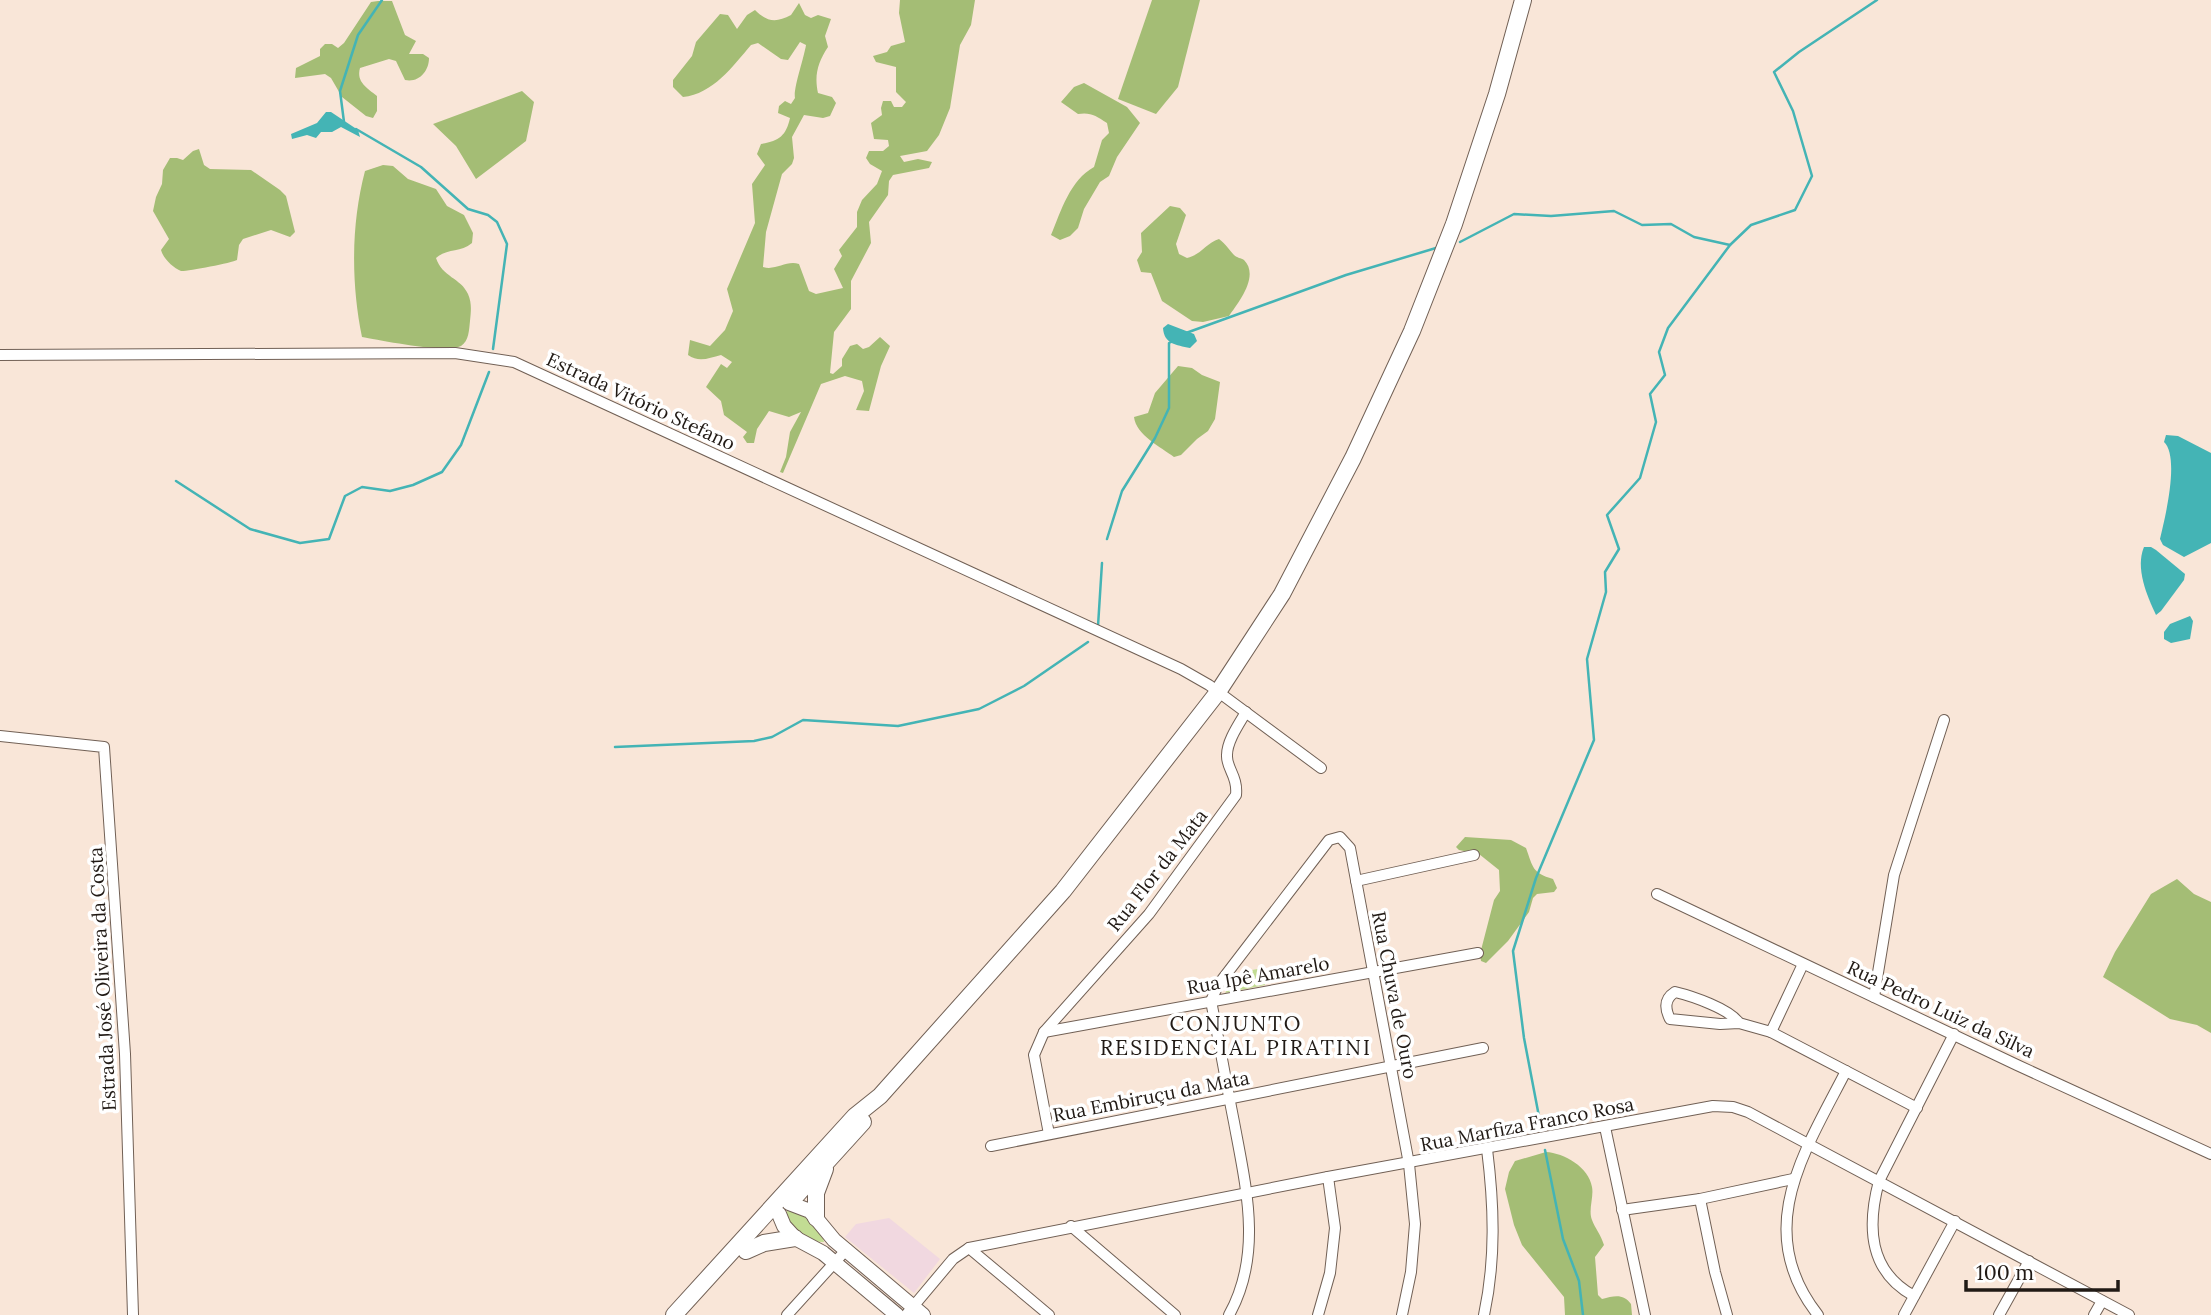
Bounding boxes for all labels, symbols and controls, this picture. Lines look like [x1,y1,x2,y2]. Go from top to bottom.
street label: Estrada Vitório Stefano [543,347,739,455]
street label: Rua Flor da Mata [1102,804,1212,936]
street label: Estrada José Oliveira da Costa [83,846,121,1112]
street label: Rua Chuva de Ouro [1367,909,1423,1081]
street label: Rua Ipê Amarelo [1185,951,1331,999]
street label: Rua Pedro Luiz da Silva [1843,955,2039,1063]
district label: CONJUNTO RESIDENCIAL PIRATINI [1100,1010,1372,1061]
street label: Rua Embiruçu da Mata [1051,1065,1252,1127]
street label: Rua Marfiza Franco Rosa [1418,1091,1636,1157]
scale bar [1966,1248,2118,1292]
text: 100 m [1976,1259,2034,1286]

